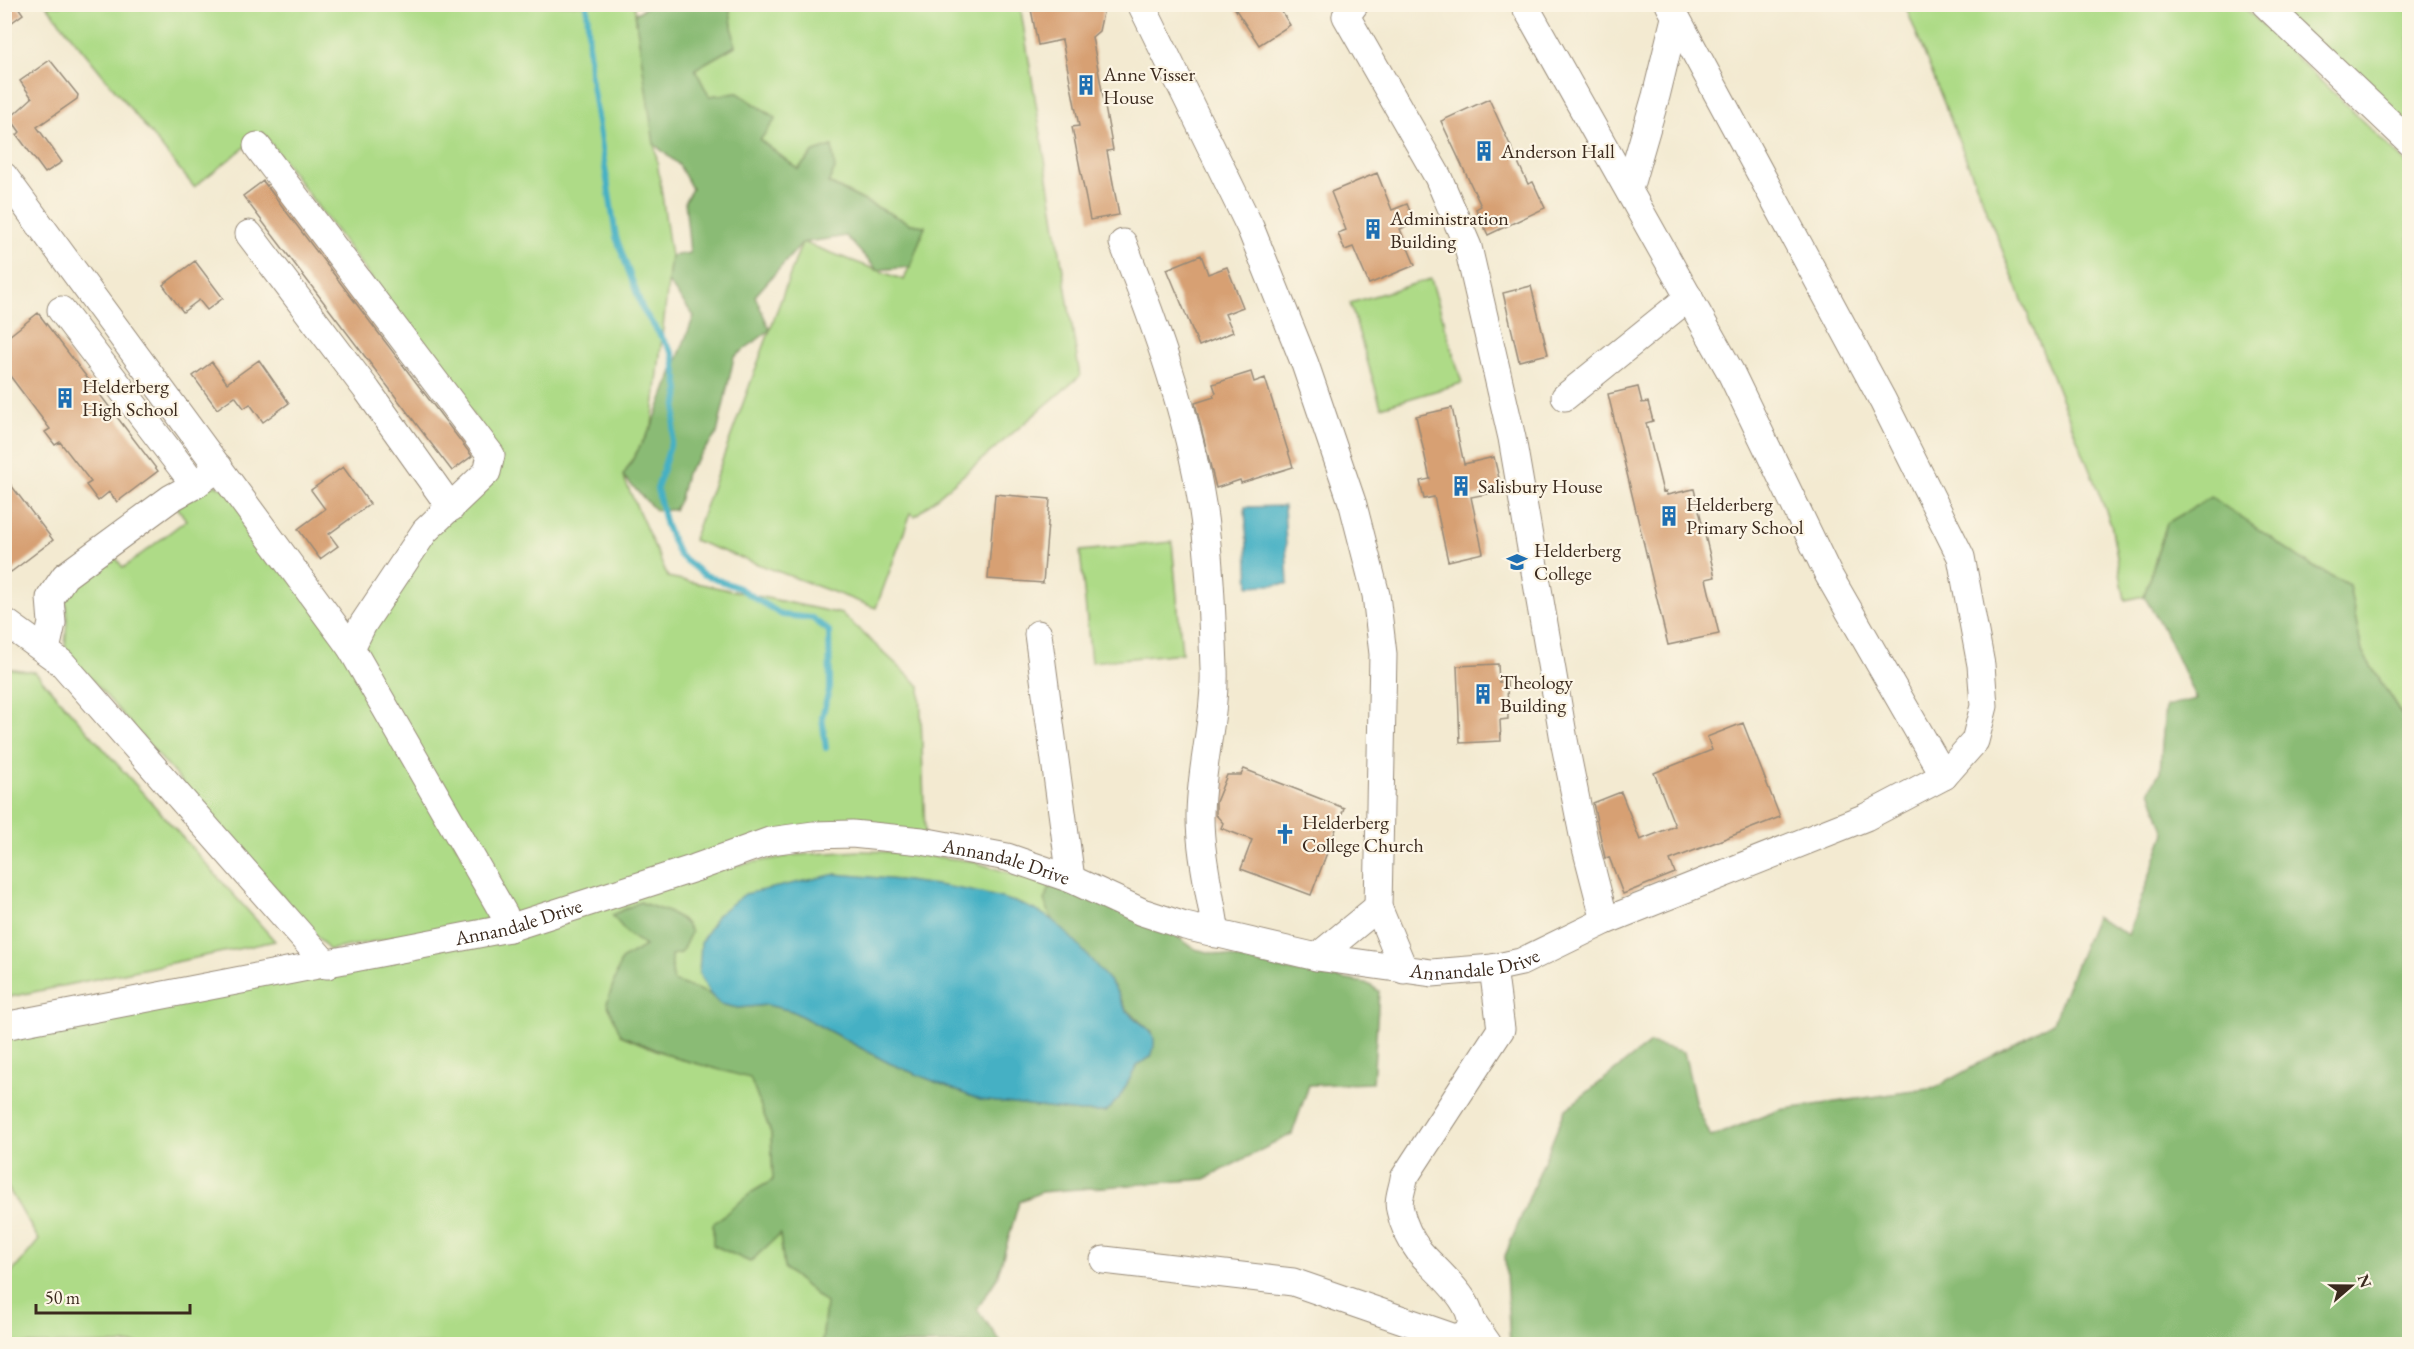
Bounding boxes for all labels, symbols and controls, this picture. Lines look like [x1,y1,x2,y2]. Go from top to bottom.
place label: Anne Visser House [1102,61,1195,110]
building icon: Anne Visser House [1074,73,1098,97]
place label: Anderson Hall [1500,138,1615,164]
building icon: Anderson Hall [1472,139,1496,163]
place label: Administration Building [1389,205,1509,254]
building icon: Administration Building [1361,217,1385,241]
place label: Helderberg High School [82,373,178,422]
building icon: Helderberg High School [53,386,77,410]
place label: Salisbury House [1478,473,1603,499]
building icon: Salisbury House [1449,474,1473,498]
place label: Helderberg Primary School [1686,491,1804,540]
building icon: Helderberg Primary School [1657,504,1681,528]
place label: Helderberg College [1534,537,1621,586]
school or university icon: Helderberg College [1505,550,1529,574]
place label: Theology Building [1500,669,1573,718]
building icon: Theology Building [1471,682,1495,706]
place label: Helderberg College Church [1302,809,1424,858]
church icon: Helderberg College Church [1273,822,1297,846]
street label: Annandale Drive [939,832,1074,891]
street label: Annandale Drive [452,892,586,951]
street label: Annandale Drive [1407,942,1544,986]
north arrow [2321,1256,2381,1316]
text: N [2353,1271,2377,1291]
scale bar [36,1277,190,1315]
text: 50 m [45,1286,80,1309]

